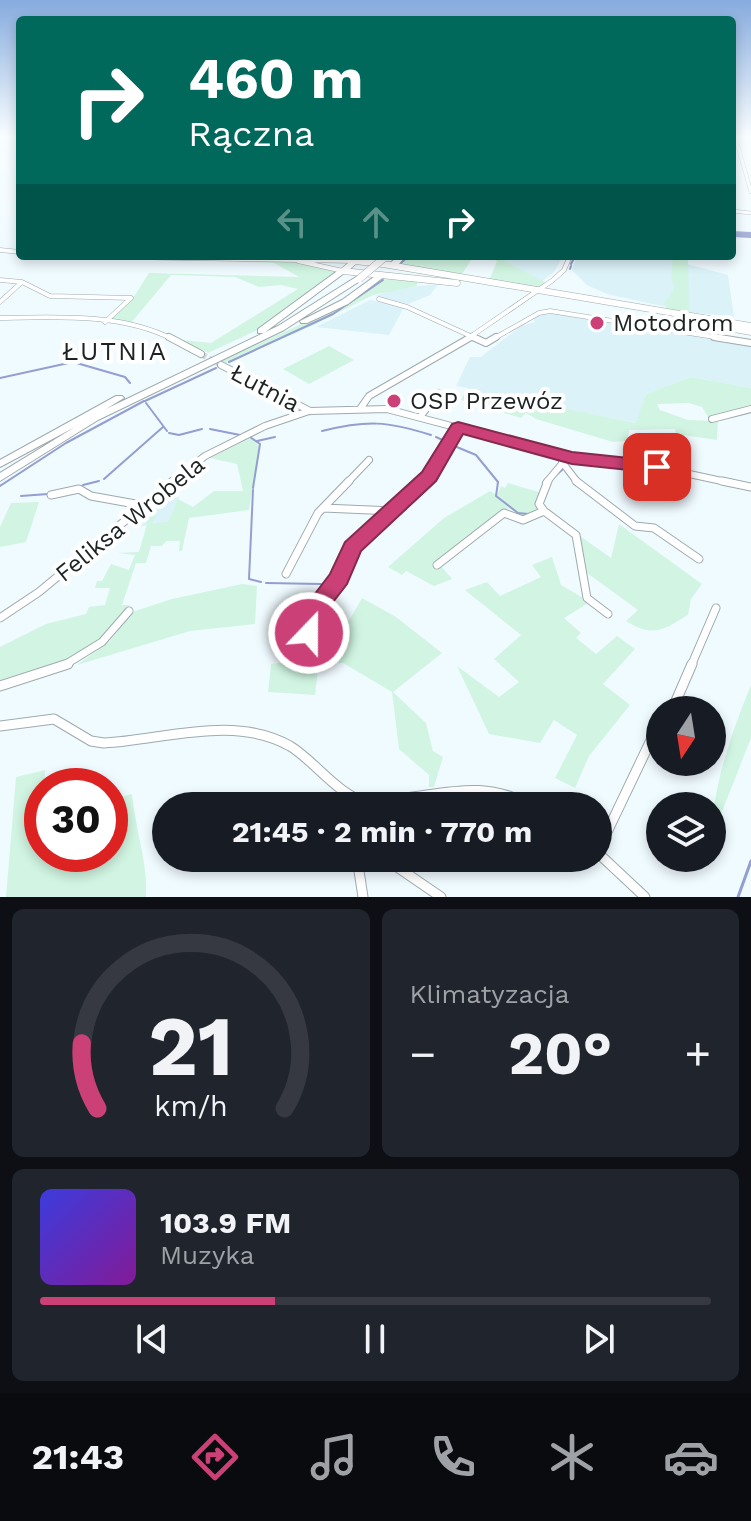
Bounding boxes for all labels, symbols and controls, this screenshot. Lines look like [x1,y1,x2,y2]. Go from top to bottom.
text: 460 m [188,46,363,112]
icon: right [56,48,160,152]
text: Rączna [188,113,314,155]
icon: left [270,200,314,244]
icon: ahead [354,200,398,244]
icon: right [438,200,482,244]
place label: Motodrom [613,309,734,337]
marker: Motodrom [588,314,606,332]
district label: ŁUTNIA [62,336,168,366]
street label: Łutnia [226,358,304,418]
place label: OSP Przewóz [410,387,563,415]
marker: OSP Przewóz [385,392,403,410]
pin [623,433,691,501]
icon: arrive [635,445,679,489]
street label: Feliksa Wrobela [50,450,210,588]
position arrow [267,591,351,675]
north arrow [646,696,726,776]
map controls [646,696,726,872]
speed limit sign: 30 [24,768,128,872]
button: layers [646,792,726,872]
text: 21:45 · 2 min · 770 m [232,814,532,849]
text: Klimatyzacja [410,979,570,1009]
text: 21 [148,998,233,1095]
text: 20° [508,1018,612,1089]
text: − [410,1028,436,1080]
text: + [684,1028,711,1080]
text: km/h [154,1089,228,1123]
text: 103.9 FM [160,1205,291,1240]
text: Muzyka [160,1240,255,1270]
icon: previous [130,1317,174,1361]
icon: pause [353,1317,397,1361]
icon: next [577,1317,621,1361]
icon: directions [187,1429,243,1485]
icon: music [306,1429,362,1485]
icon: phone [425,1429,481,1485]
icon: climate [544,1429,600,1485]
icon: car [663,1429,719,1485]
text: 21:43 [32,1436,124,1478]

